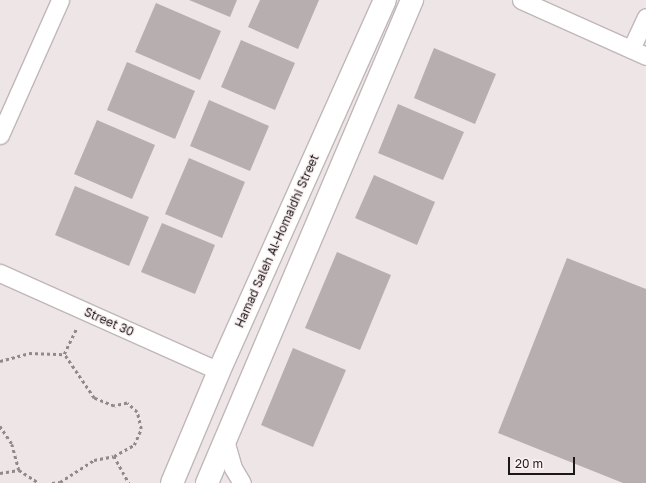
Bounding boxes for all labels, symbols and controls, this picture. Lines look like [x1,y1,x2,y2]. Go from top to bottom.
street label: Hamad Saleh Al-Homaidhi Street [232,152,322,330]
street label: Street 30 [82,305,136,339]
scale bar [510,449,577,475]
text: 20 m [515,456,543,471]

